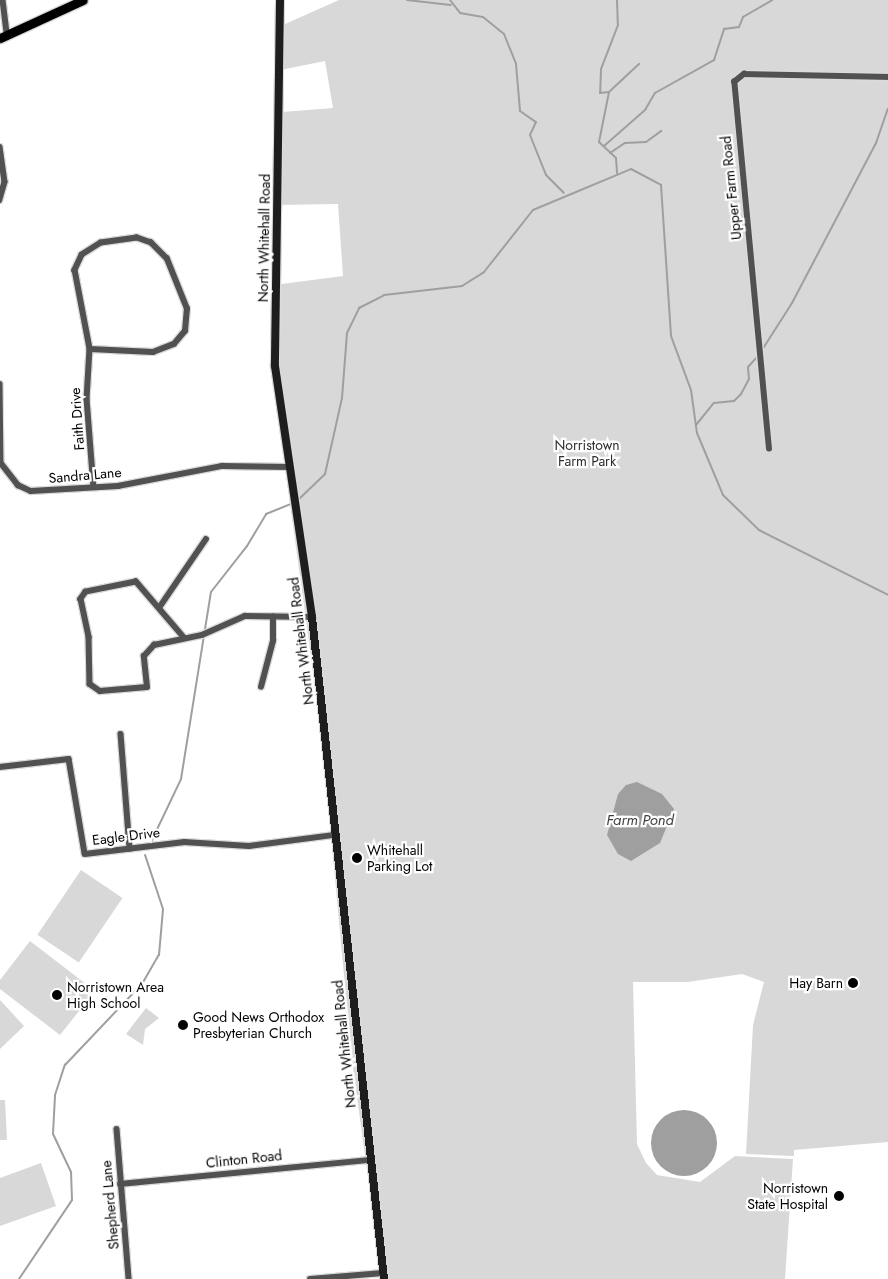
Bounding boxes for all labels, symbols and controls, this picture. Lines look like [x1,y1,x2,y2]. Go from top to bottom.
street label: Upper Farm Road [717,135,745,241]
street label: North Whitehall Road [254,174,274,302]
street label: Faith Drive [66,387,88,451]
park label: Norristown Farm Park [554,437,620,470]
street label: Sandra Lane [48,463,122,487]
street label: North Whitehall Road [285,576,317,706]
water label: Farm Pond [606,812,674,830]
street label: Eagle Drive [91,824,161,848]
place label: Whitehall Parking Lot [367,842,432,874]
marker: Whitehall Parking Lot [351,852,363,864]
place label: Hay Barn [789,975,843,991]
marker: Hay Barn [847,977,859,989]
place label: Norristown Area High School [67,979,164,1012]
street label: North Whitehall Road [329,979,359,1109]
marker: Norristown Area High School [51,989,63,1001]
place label: Good News Orthodox Presbyterian Church [193,1009,324,1042]
marker: Good News Orthodox Presbyterian Church [177,1019,189,1031]
street label: Clinton Road [205,1147,283,1171]
street label: Shepherd Lane [98,1160,122,1250]
place label: Norristown State Hospital [747,1180,828,1212]
marker: Norristown State Hospital [832,1189,846,1203]

